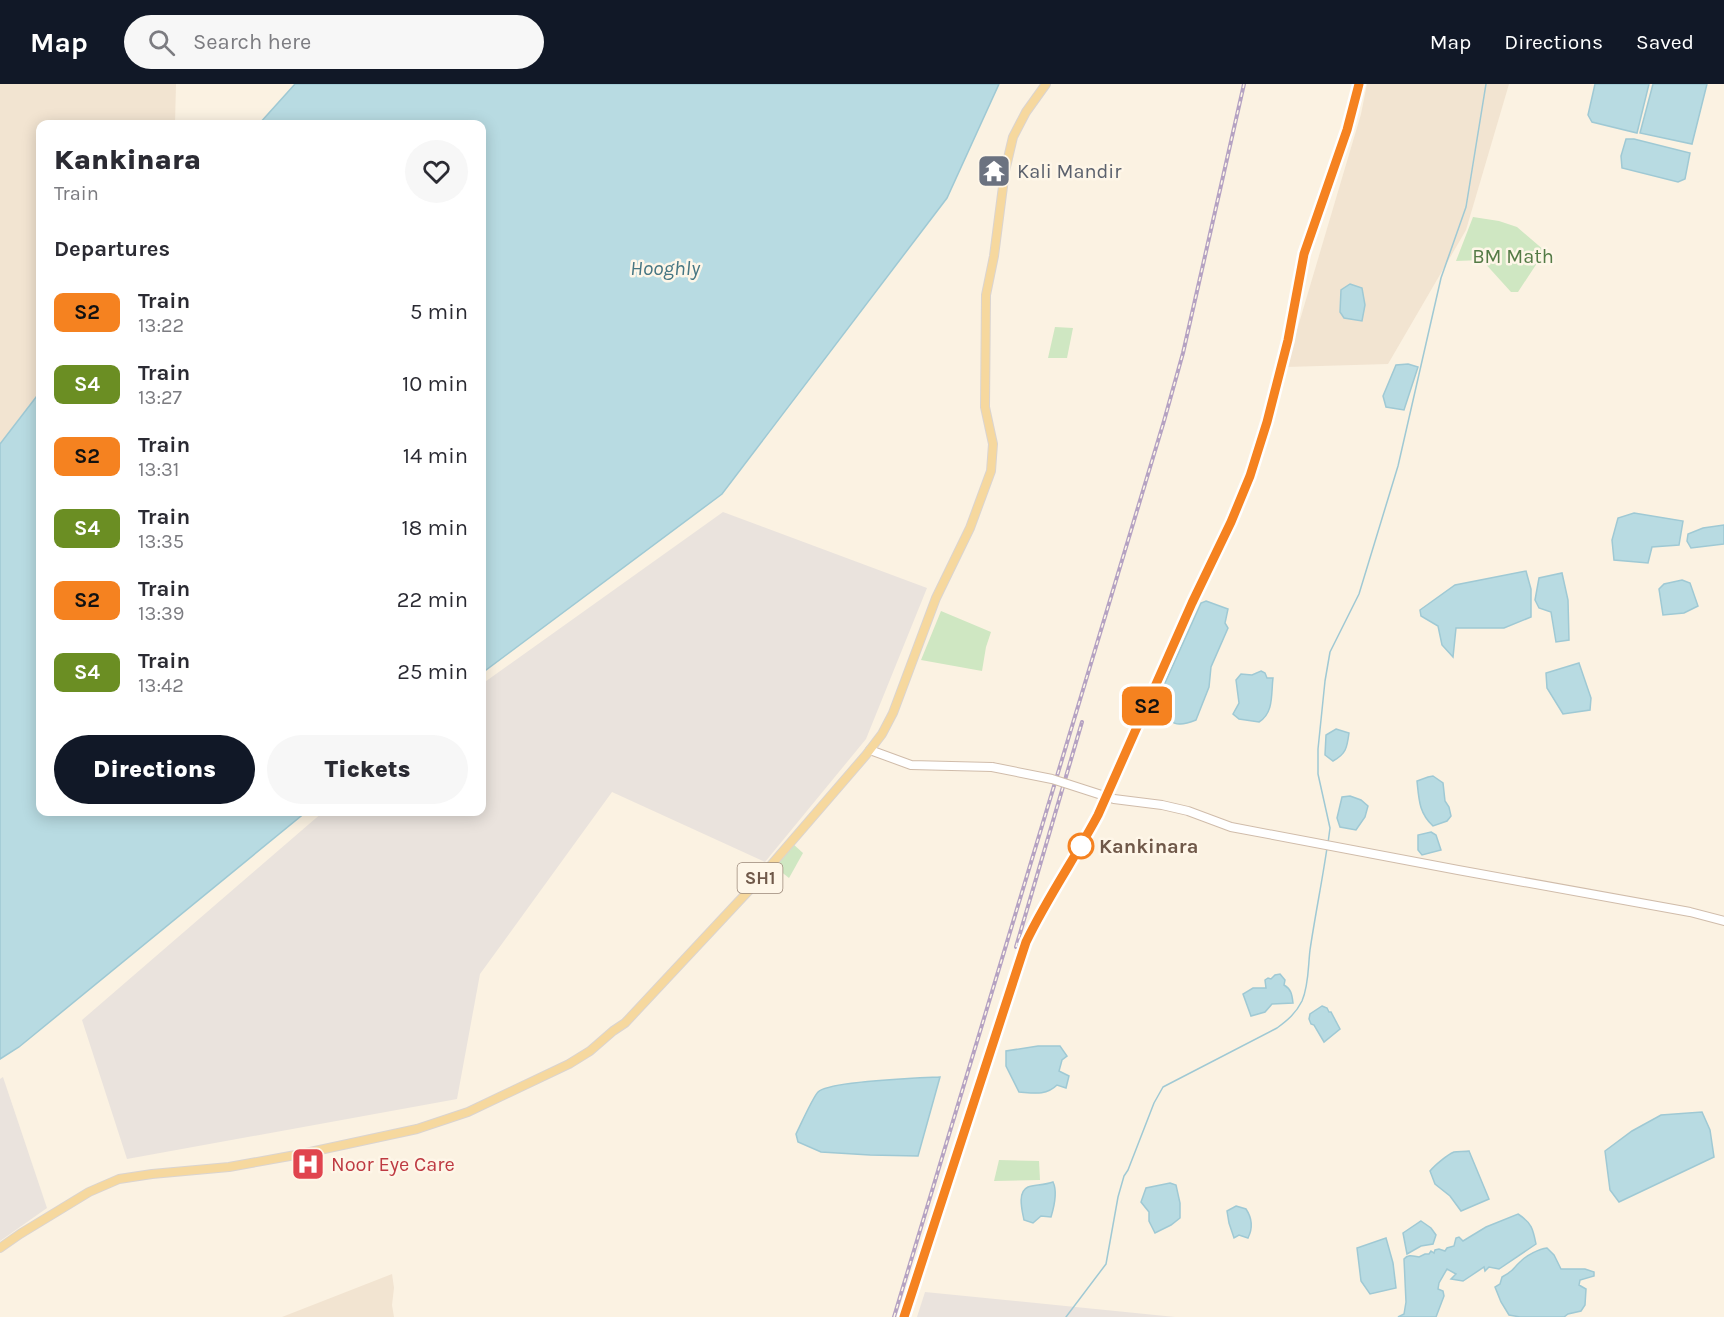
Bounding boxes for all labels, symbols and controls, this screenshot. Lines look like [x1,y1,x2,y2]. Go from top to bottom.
search box [124,15,544,69]
text: Map [30,26,88,59]
icon: search [145,26,178,59]
text: Search here [193,29,311,55]
text: Map [1430,30,1471,54]
text: Directions [1504,30,1603,54]
text: Saved [1636,30,1694,54]
button: heart [405,140,468,203]
text: Kankinara [54,143,201,176]
temple icon: Kali Mandir [976,153,1012,189]
place label: Kali Mandir [1017,160,1122,183]
text: Train [54,182,99,205]
text: Departures [54,236,170,262]
park label: BM Math [1472,245,1554,268]
water label: Hooghly [630,256,701,280]
text: Train [138,288,190,314]
text: 5 min [410,299,468,325]
text: S2 [74,300,100,324]
text: 13:22 [138,314,184,337]
text: Train [138,360,190,386]
text: 10 min [402,371,468,397]
text: S4 [74,372,100,396]
text: 13:27 [138,386,182,409]
text: Train [138,432,190,458]
text: 14 min [403,443,468,469]
text: S2 [74,444,100,468]
text: 13:31 [138,458,179,481]
text: Train [138,504,190,530]
text: 18 min [402,515,468,541]
text: S4 [74,516,100,540]
text: 13:35 [138,530,184,553]
text: Train [138,576,190,602]
text: 22 min [397,587,468,613]
text: S2 [74,588,100,612]
text: 13:39 [138,602,184,625]
text: Train [138,648,190,674]
text: 25 min [397,659,468,685]
text: S4 [74,660,100,684]
text: 13:42 [138,674,184,697]
line badge: S2 [1120,686,1174,726]
text: S2 [1134,694,1160,718]
button: Directions [54,735,255,804]
button: Tickets [267,735,468,804]
marker: Kankinara [1068,833,1094,859]
place label: Kankinara [1099,835,1198,858]
road number: SH1 [738,863,783,893]
hospital icon: Noor Eye Care [290,1146,326,1182]
place label: Noor Eye Care [331,1153,455,1176]

